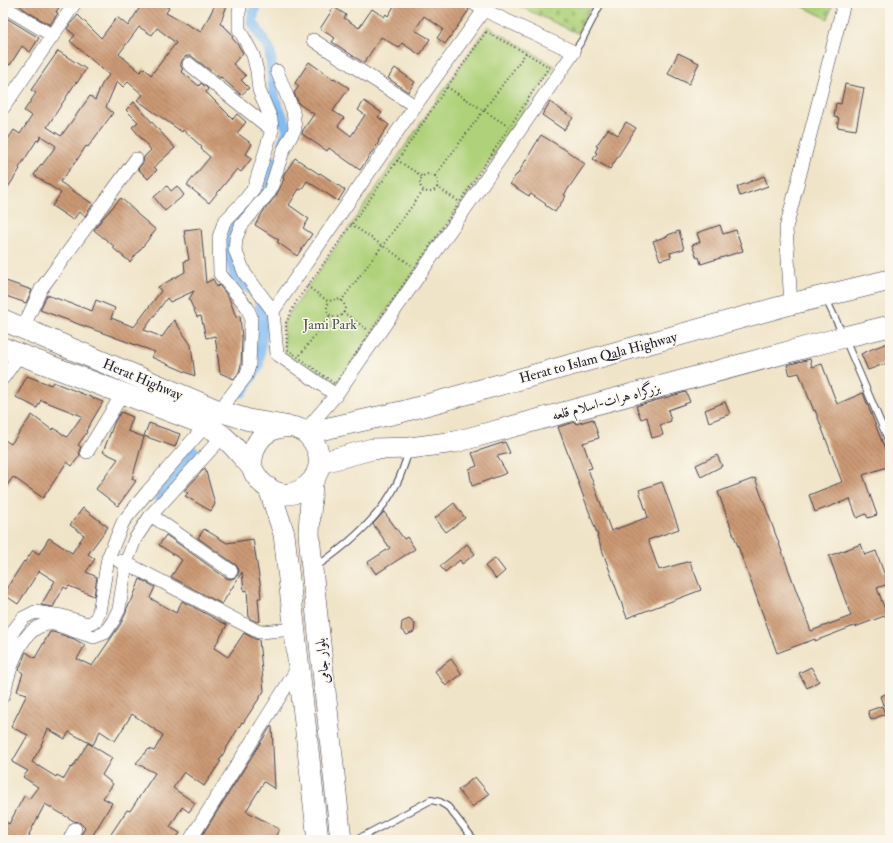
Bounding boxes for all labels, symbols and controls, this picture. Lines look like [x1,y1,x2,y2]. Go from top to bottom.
park label: Jami Park [302,316,357,333]
street label: Herat to Islam Qala Highway [517,328,680,388]
street label: Herat Highway [100,355,186,405]
street label: بزرگراه هرات-اسلام قلعه [550,378,664,428]
street label: بلوار جامی [312,637,333,685]

